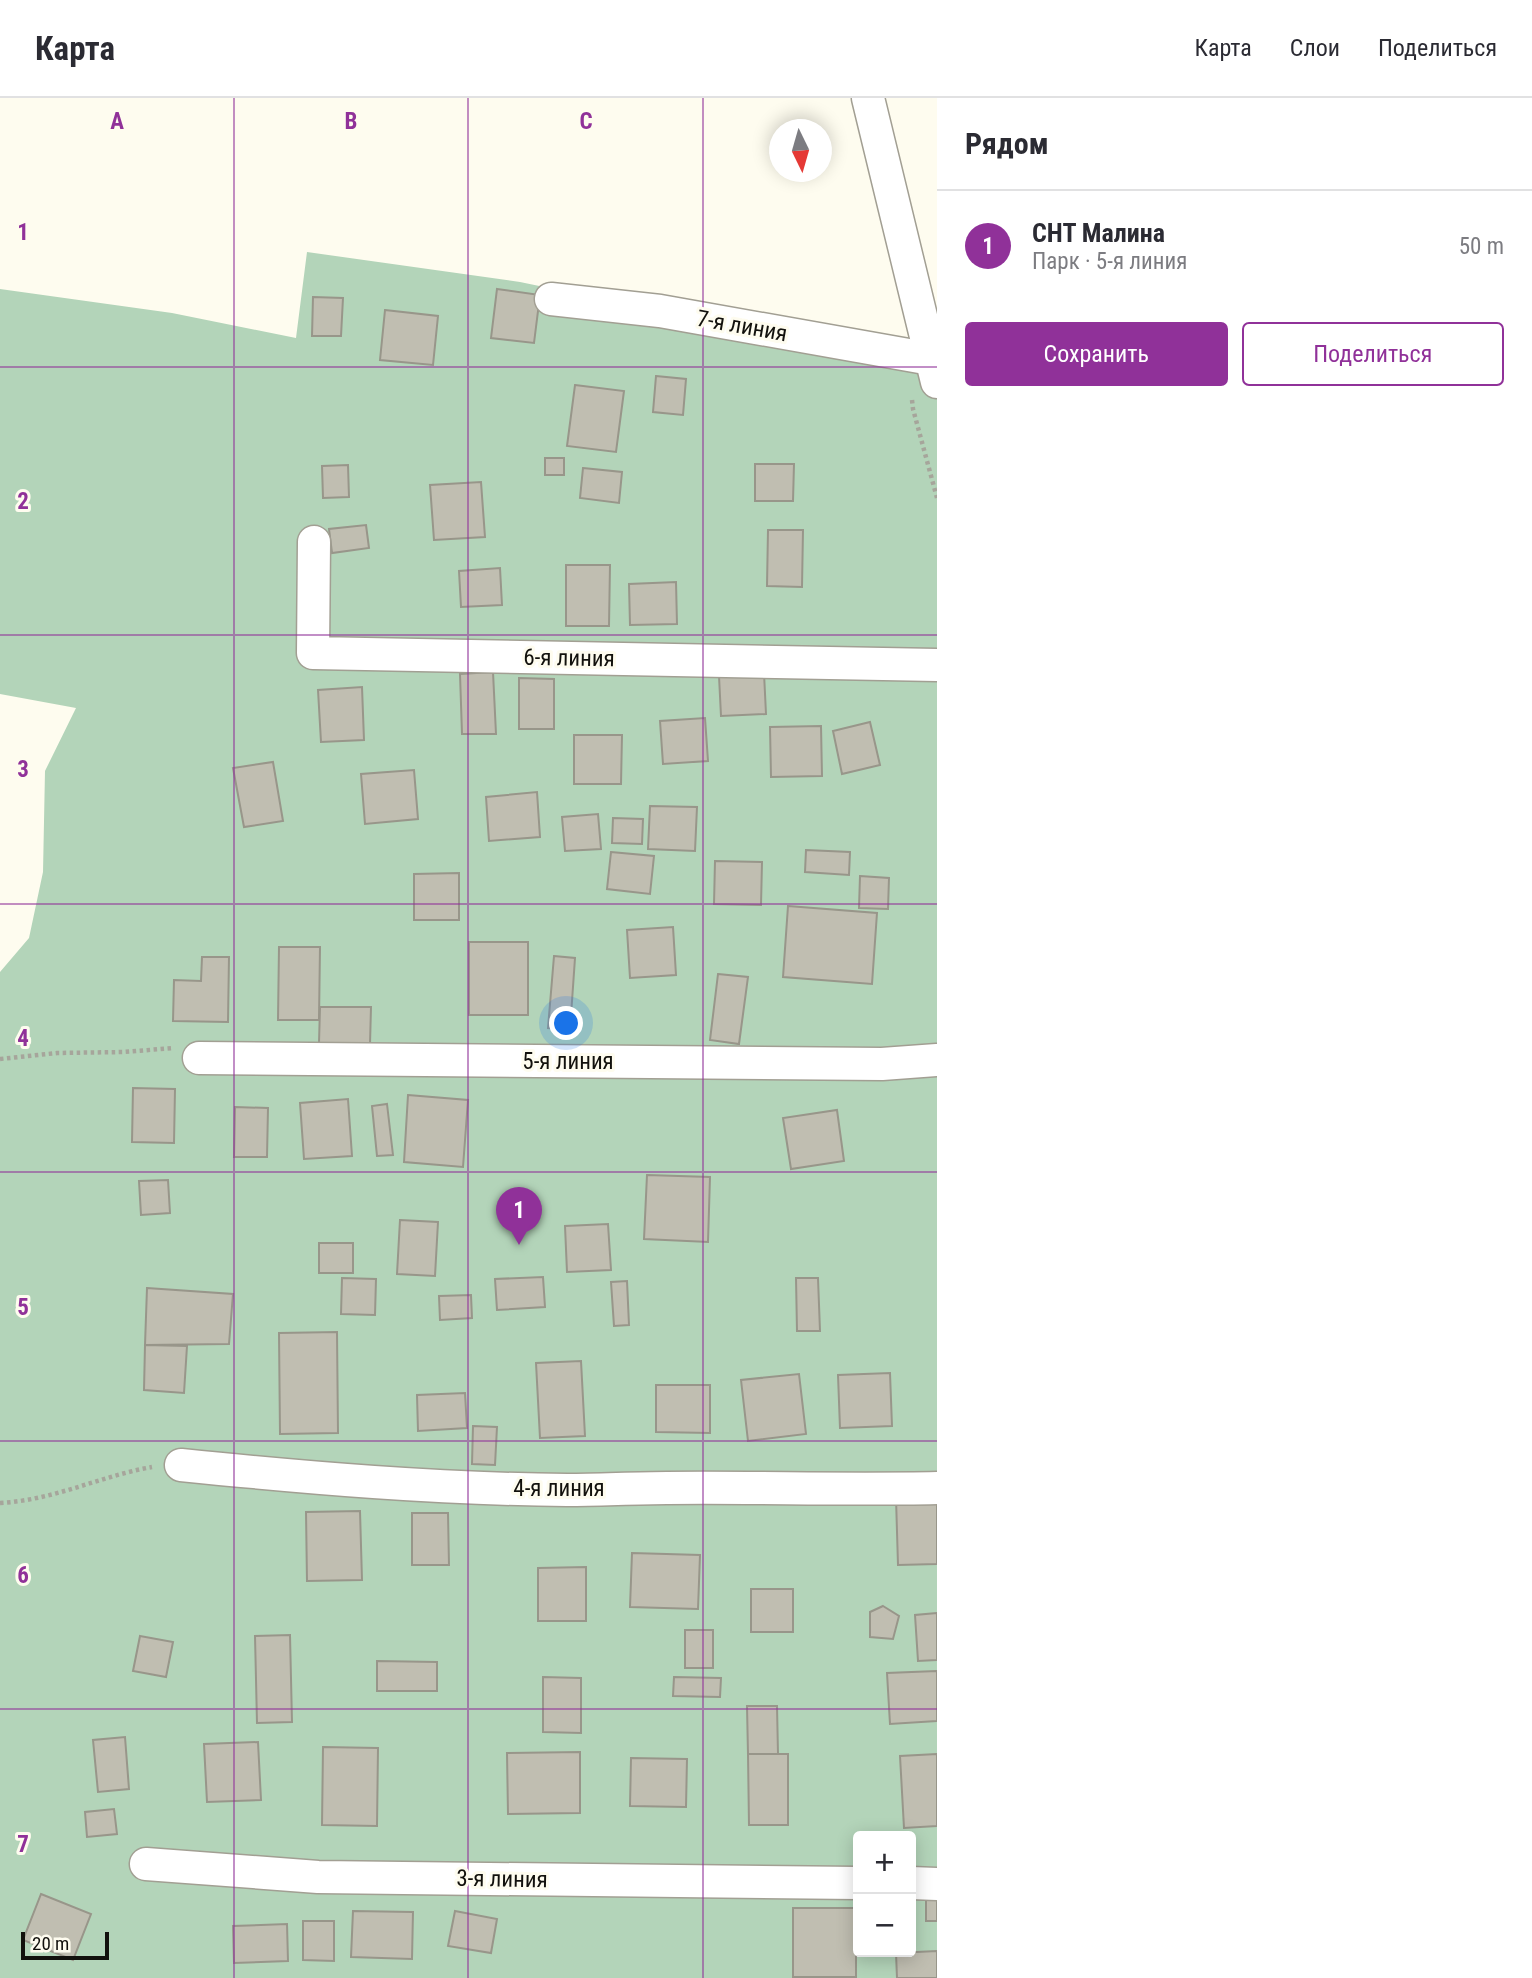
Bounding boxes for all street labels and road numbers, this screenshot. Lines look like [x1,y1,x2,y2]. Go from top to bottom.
street label: 7-я линия [695,305,789,347]
street label: 6-я линия [523,644,615,672]
street label: 5-я линия [522,1048,614,1075]
street label: 4-я линия [513,1475,605,1502]
street label: 3-я линия [456,1865,548,1893]

